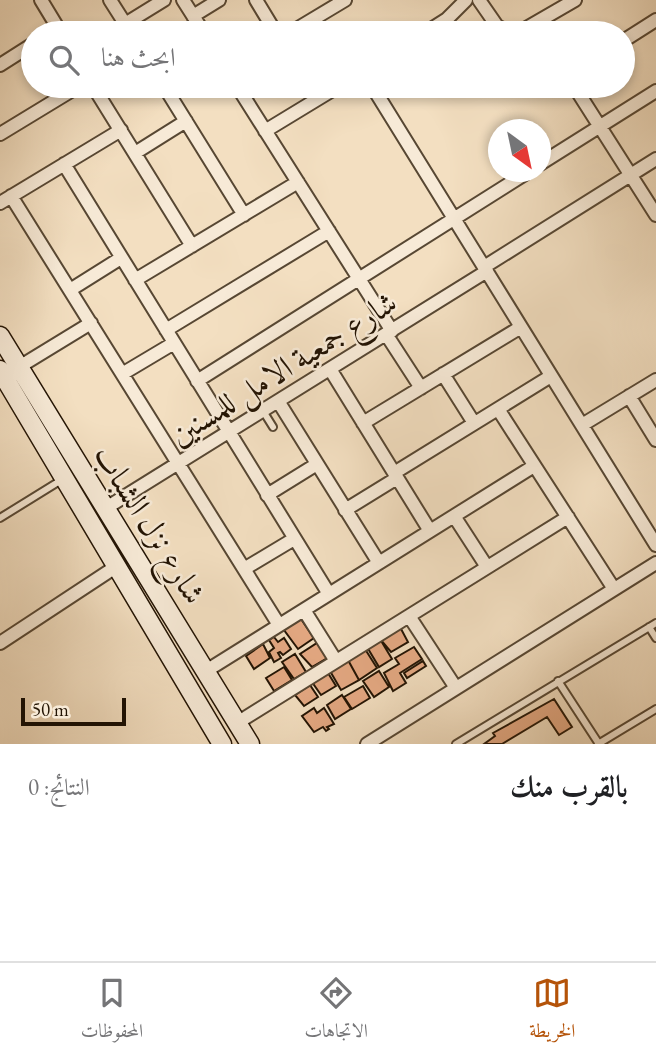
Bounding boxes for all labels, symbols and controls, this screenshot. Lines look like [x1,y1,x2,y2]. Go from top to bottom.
search box [21,21,635,98]
text: ابحث هنا [101,40,176,74]
icon: search [45,41,83,79]
north arrow [488,119,551,182]
street label: شارع جمعية الامل للمسنين [161,281,408,460]
street label: شارع نزل الشباب [79,436,216,615]
scale bar [21,695,126,727]
text: 50 m [32,697,69,722]
text: بالقرب منك [510,767,628,806]
text: النتائج: 0 [28,772,90,802]
tab: المحفوظات [81,974,143,1049]
tab: الاتجاهات [304,974,368,1049]
tab: الخريطة [529,974,575,1049]

